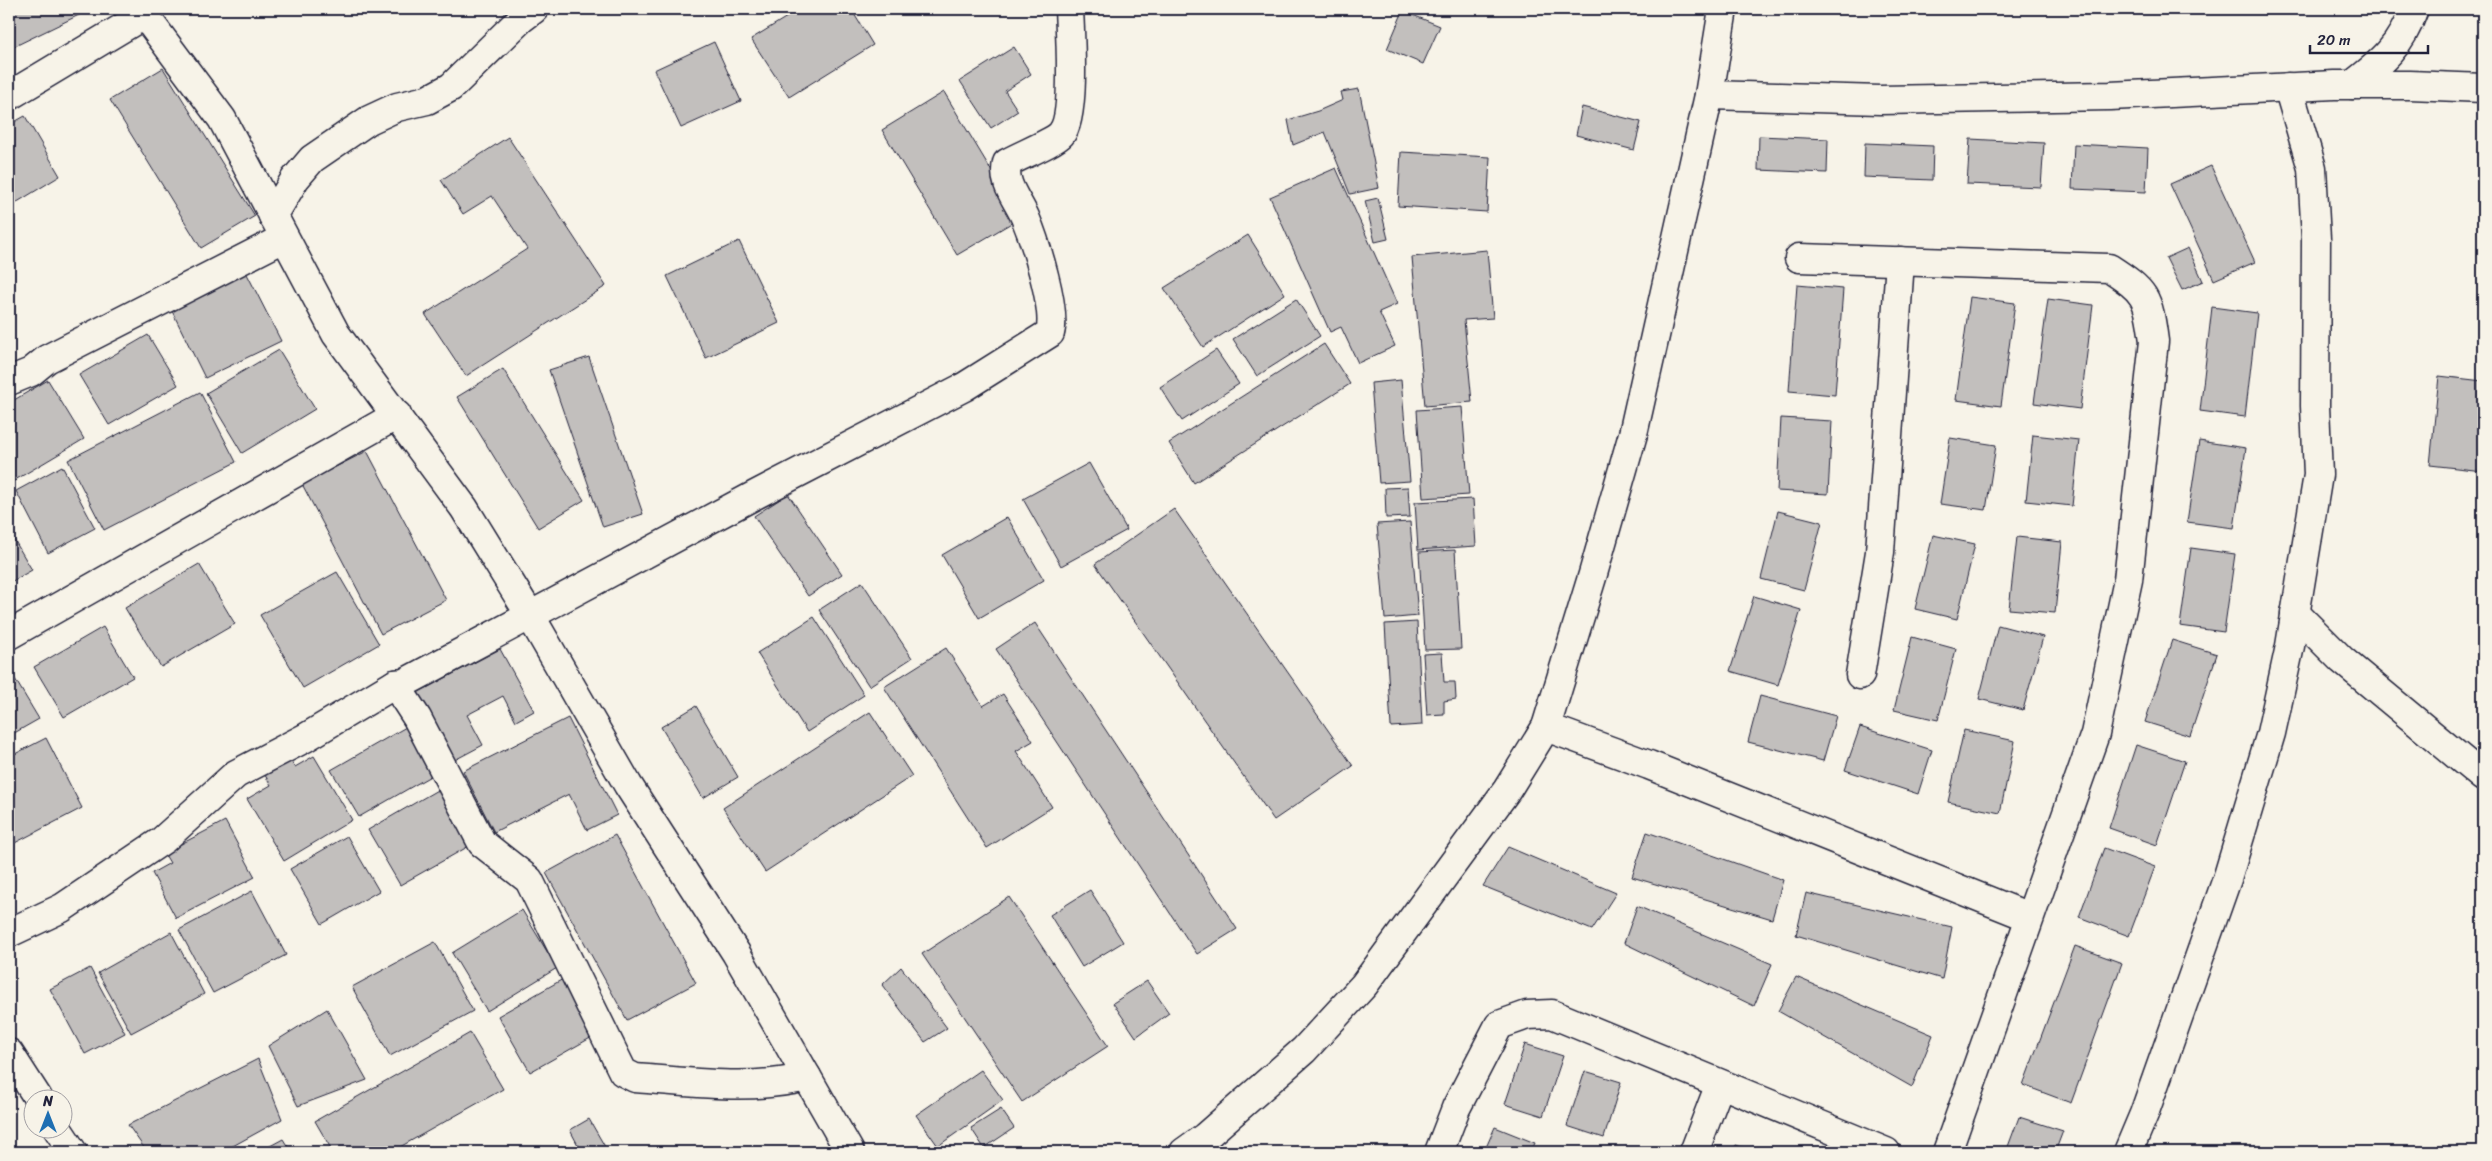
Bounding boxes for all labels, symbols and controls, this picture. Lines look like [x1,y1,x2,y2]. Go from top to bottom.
scale bar [2310,22,2427,54]
text: 20 m [2317,27,2351,53]
north arrow [22,1088,72,1138]
text: N [42,1089,53,1114]

